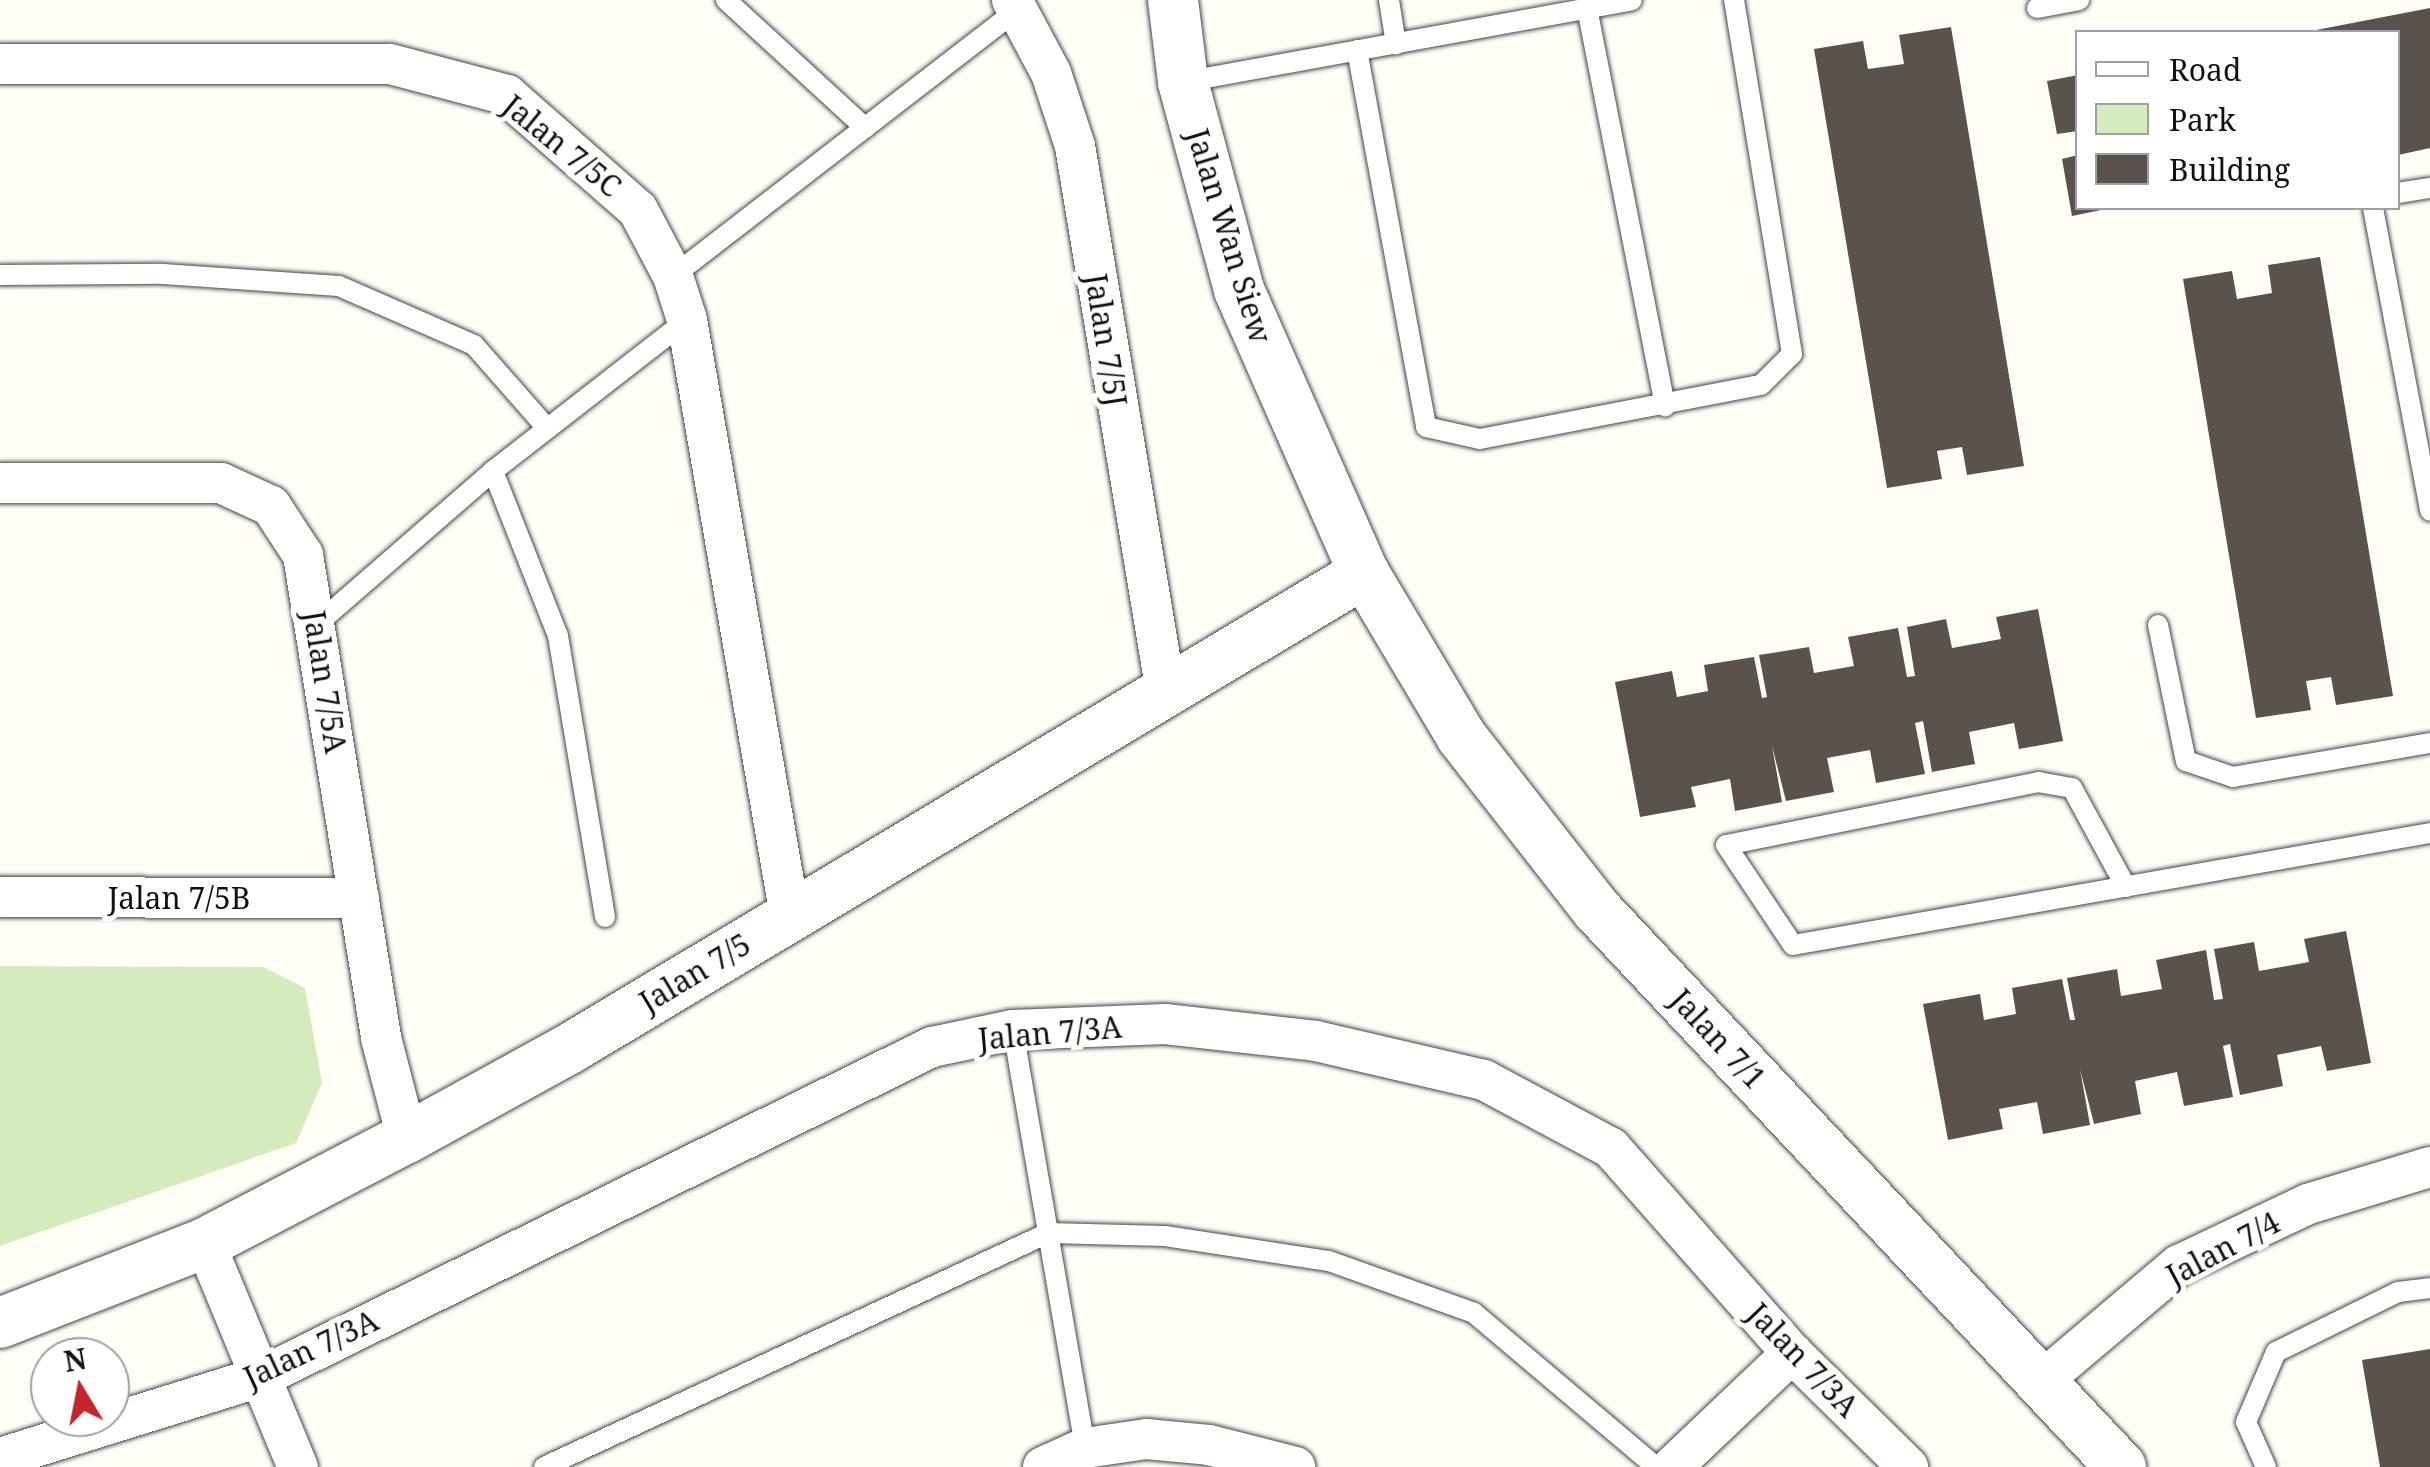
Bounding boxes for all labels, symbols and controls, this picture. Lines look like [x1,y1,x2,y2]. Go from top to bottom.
legend [2075,30,2400,210]
text: Road [2169,49,2241,90]
street label: Jalan 7/5C [496,87,628,205]
text: Park [2169,99,2236,140]
street label: Jalan Wan Siew [1179,125,1279,347]
text: Building [2169,149,2290,190]
street label: Jalan 7/5J [1078,271,1134,409]
street label: Jalan 7/5A [296,608,354,756]
street label: Jalan 7/5B [108,880,250,916]
street label: Jalan 7/5 [633,926,757,1020]
street label: Jalan 7/1 [1663,982,1773,1096]
street label: Jalan 7/3A [977,1009,1123,1057]
street label: Jalan 7/4 [2160,1204,2286,1294]
street label: Jalan 7/3A [1740,1296,1866,1424]
street label: Jalan 7/3A [238,1302,384,1396]
north arrow [30,1337,130,1437]
text: N [61,1339,89,1380]

